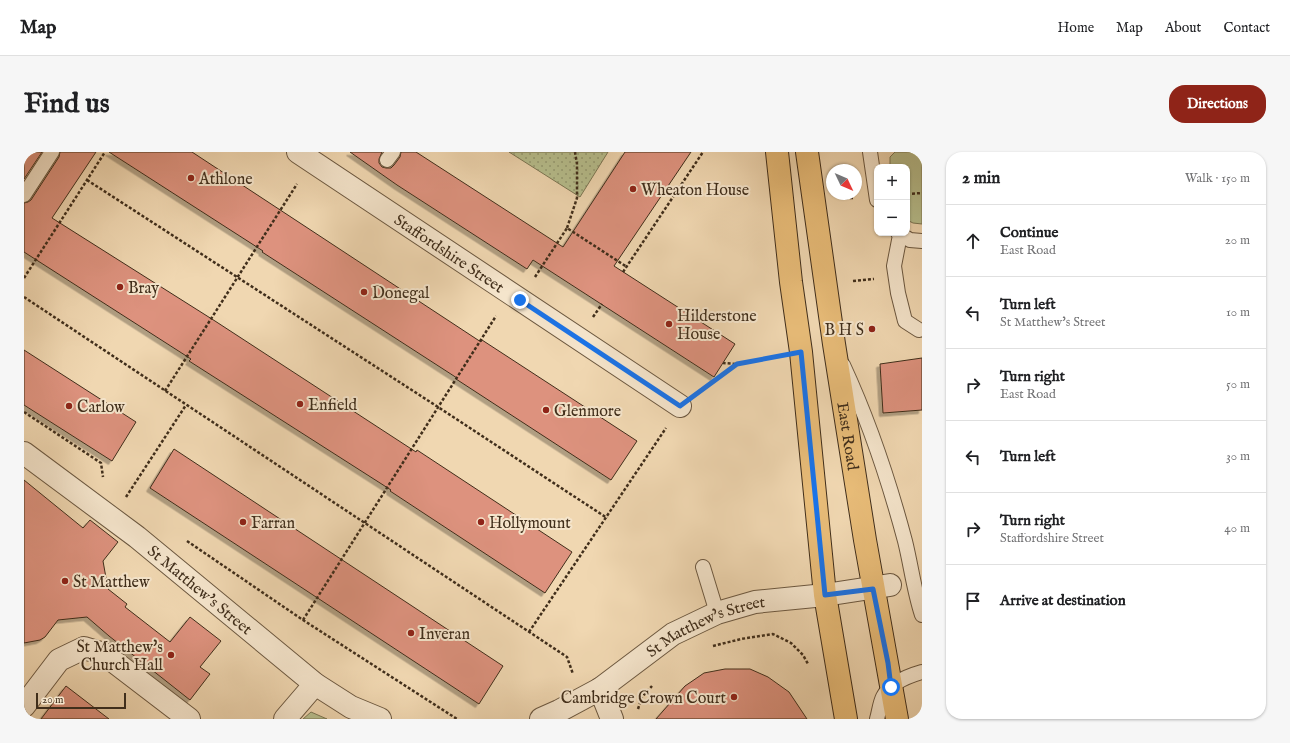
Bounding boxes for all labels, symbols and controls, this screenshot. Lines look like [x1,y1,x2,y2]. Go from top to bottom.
text: Map [20,16,56,40]
text: Home [1058,19,1094,37]
text: Map [1116,19,1143,37]
text: About [1165,19,1201,37]
text: Contact [1223,19,1270,37]
button: Directions [1169,85,1266,123]
text: Find us [24,87,110,122]
north arrow [826,164,862,200]
map controls [874,164,910,236]
button: + [874,164,910,200]
text: 2 min [962,168,1000,189]
place label: Athlone [198,170,253,190]
text: Walk · 150 m [1185,170,1250,187]
marker: Athlone [186,173,196,183]
place label: Wheaton House [641,181,749,201]
marker: Wheaton House [628,184,638,194]
button: − [874,200,910,236]
street label: Staffordshire Street [390,211,508,298]
text: Continue [1000,223,1058,242]
icon: ahead [962,230,984,252]
text: 20 m [1225,232,1250,249]
text: East Road [1000,242,1056,259]
place label: Bray [128,279,159,299]
marker: Bray [115,282,125,292]
place label: Donegal [372,284,430,304]
marker: Donegal [359,287,369,297]
route end [511,291,529,309]
text: Turn left [1000,295,1056,314]
icon: left [962,302,984,324]
text: 10 m [1226,304,1250,321]
place label: Hilderstone House [677,307,757,345]
text: St Matthew's Street [1000,314,1106,331]
marker: Hilderstone House [664,319,674,329]
place label: B H S [824,321,864,341]
marker: B H S [867,324,877,334]
text: Turn right [1000,367,1065,386]
icon: right [962,374,984,396]
text: 50 m [1226,376,1250,393]
text: East Road [1000,386,1056,403]
place label: Enfield [308,396,358,416]
place label: Carlow [77,398,125,418]
marker: Enfield [295,399,305,409]
marker: Carlow [64,401,74,411]
street label: East Road [831,401,862,472]
place label: Glenmore [554,402,621,422]
marker: Glenmore [541,405,551,415]
icon: left [962,446,984,468]
text: Turn left [1000,447,1056,466]
text: 30 m [1226,448,1250,465]
text: Turn right [1000,511,1065,530]
place label: Farran [251,514,296,534]
place label: Hollymount [489,514,571,534]
marker: Farran [238,517,248,527]
marker: Hollymount [476,517,486,527]
icon: right [962,518,984,540]
text: 40 m [1224,520,1250,537]
text: Staffordshire Street [1000,530,1104,547]
street label: St Matthew's Street [143,542,256,640]
place label: St Matthew [73,573,150,593]
marker: St Matthew [60,576,70,586]
icon: arrive [962,590,984,612]
text: Arrive at destination [1000,591,1126,610]
street label: St Matthew's Street [643,593,767,663]
place label: Inveran [419,625,470,645]
marker: Inveran [406,628,416,638]
place label: St Matthew's Church Hall [76,638,164,676]
marker: St Matthew's Church Hall [166,650,176,660]
route start [882,678,900,696]
place label: Cambridge Crown Court [561,689,727,709]
scale bar [36,691,126,710]
marker: Cambridge Crown Court [729,692,739,702]
text: 20 m [42,693,63,707]

